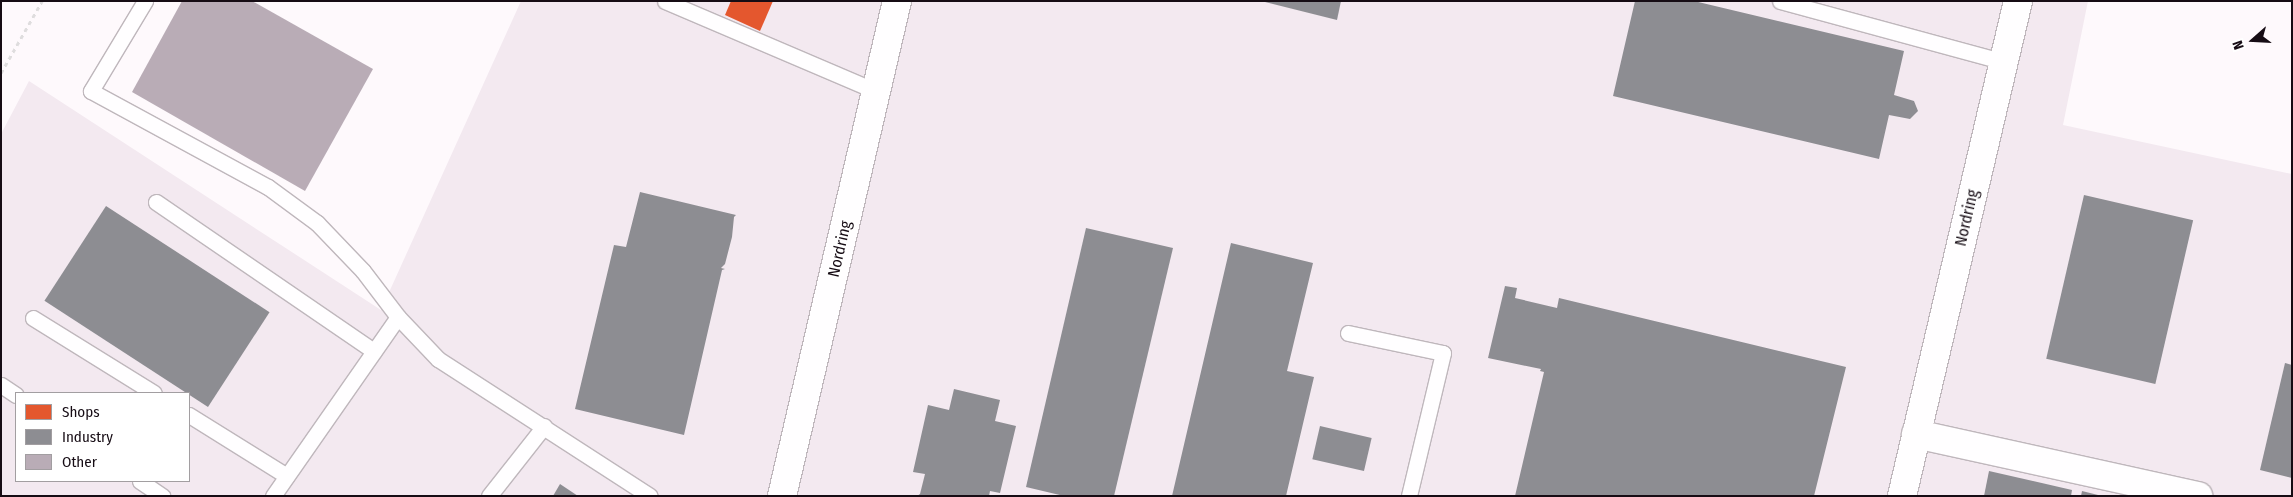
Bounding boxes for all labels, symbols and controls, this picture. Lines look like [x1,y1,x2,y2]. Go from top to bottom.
north arrow [2228,15,2278,65]
text: N [2229,38,2248,52]
street label: Nordring [1951,188,1983,248]
street label: Nordring [824,219,856,279]
legend [15,392,190,482]
text: Shops [62,403,100,421]
text: Industry [62,428,113,446]
text: Other [62,453,97,471]

